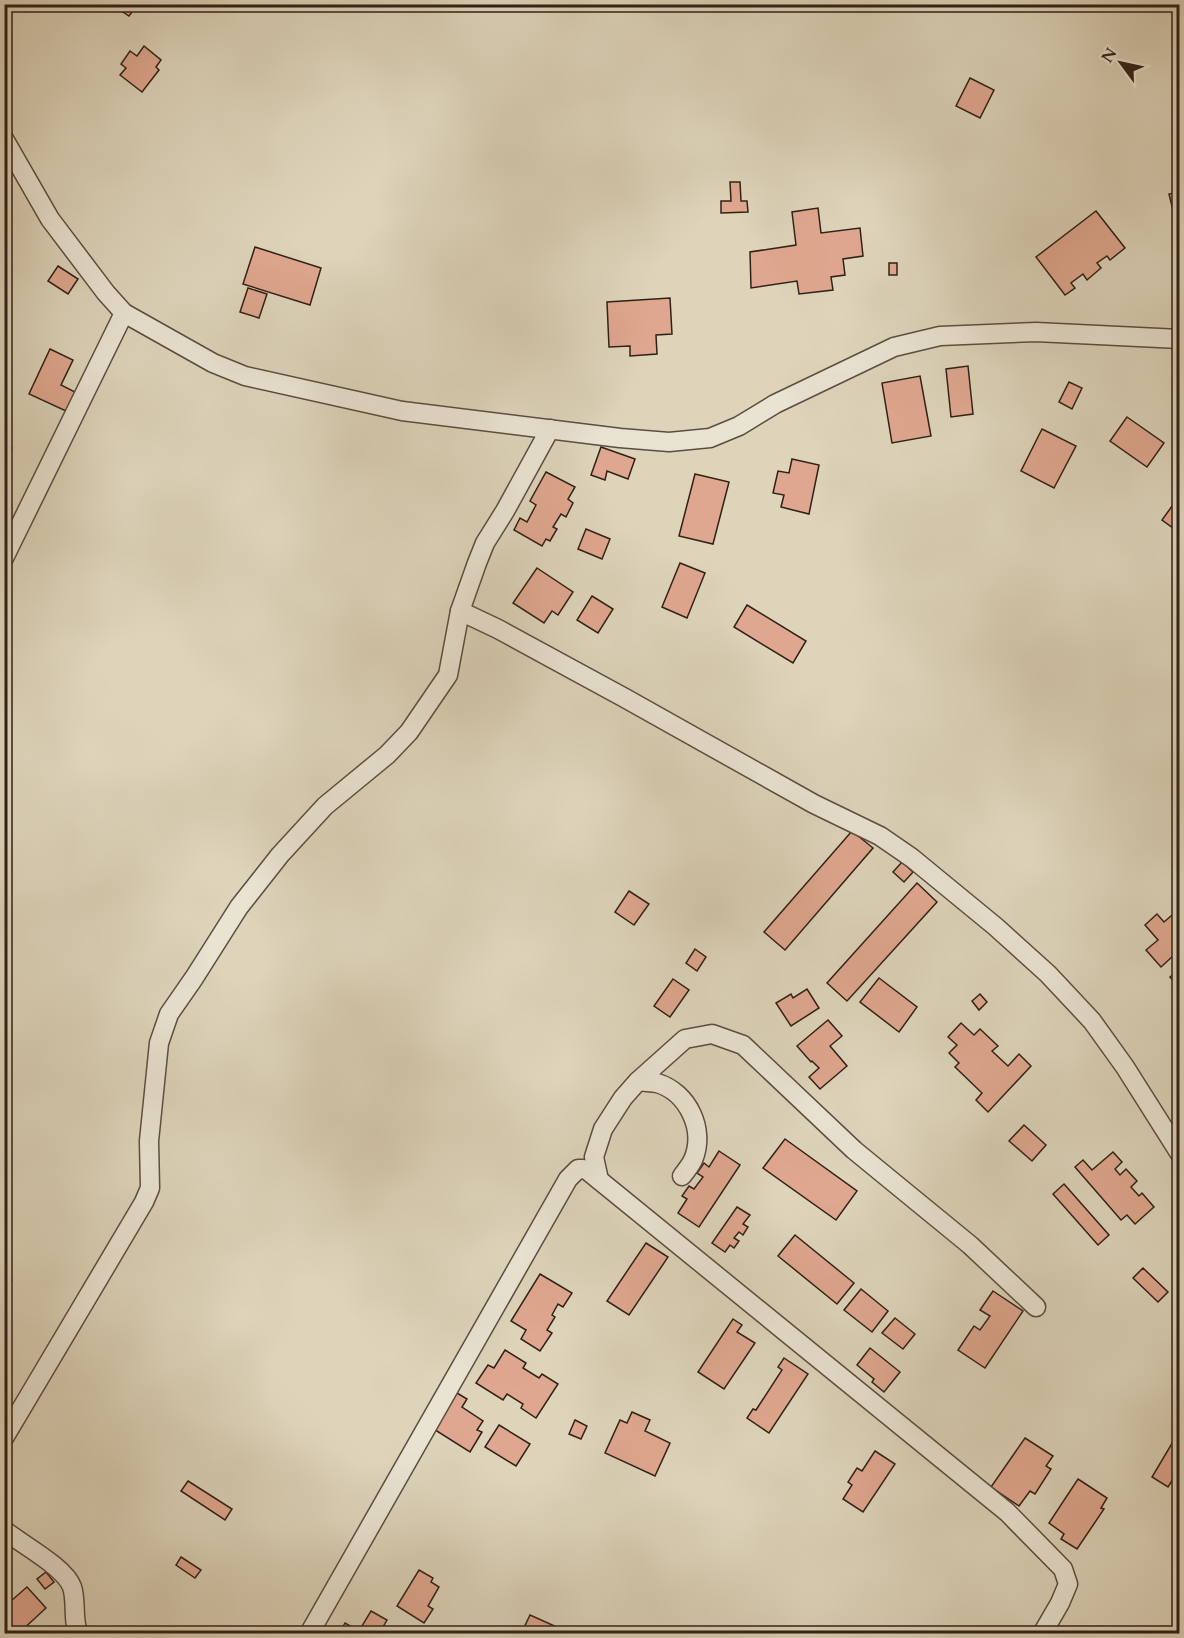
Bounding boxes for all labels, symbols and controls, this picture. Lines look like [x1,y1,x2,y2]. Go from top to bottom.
north arrow [1091,33,1151,93]
text: N [1096,43,1122,67]

